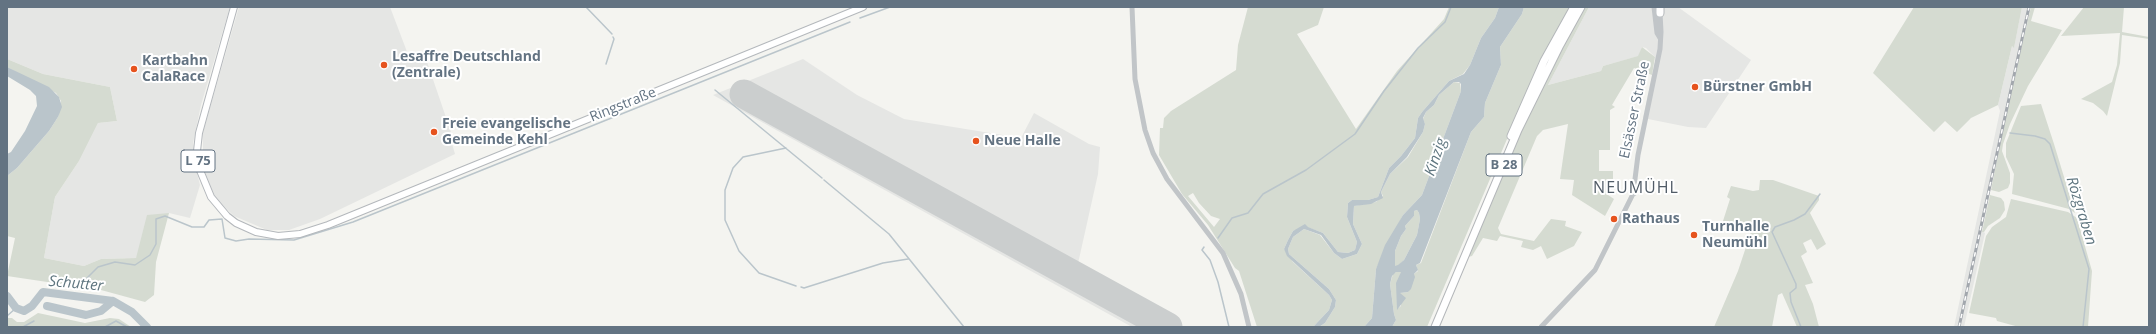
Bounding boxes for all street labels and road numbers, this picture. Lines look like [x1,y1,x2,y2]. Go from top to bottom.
street label: Elsässer Straße [1616,60,1654,160]
street label: Ringstraße [587,84,659,126]
road number: L 75 [181,150,215,172]
road number: B 28 [1486,154,1522,176]

